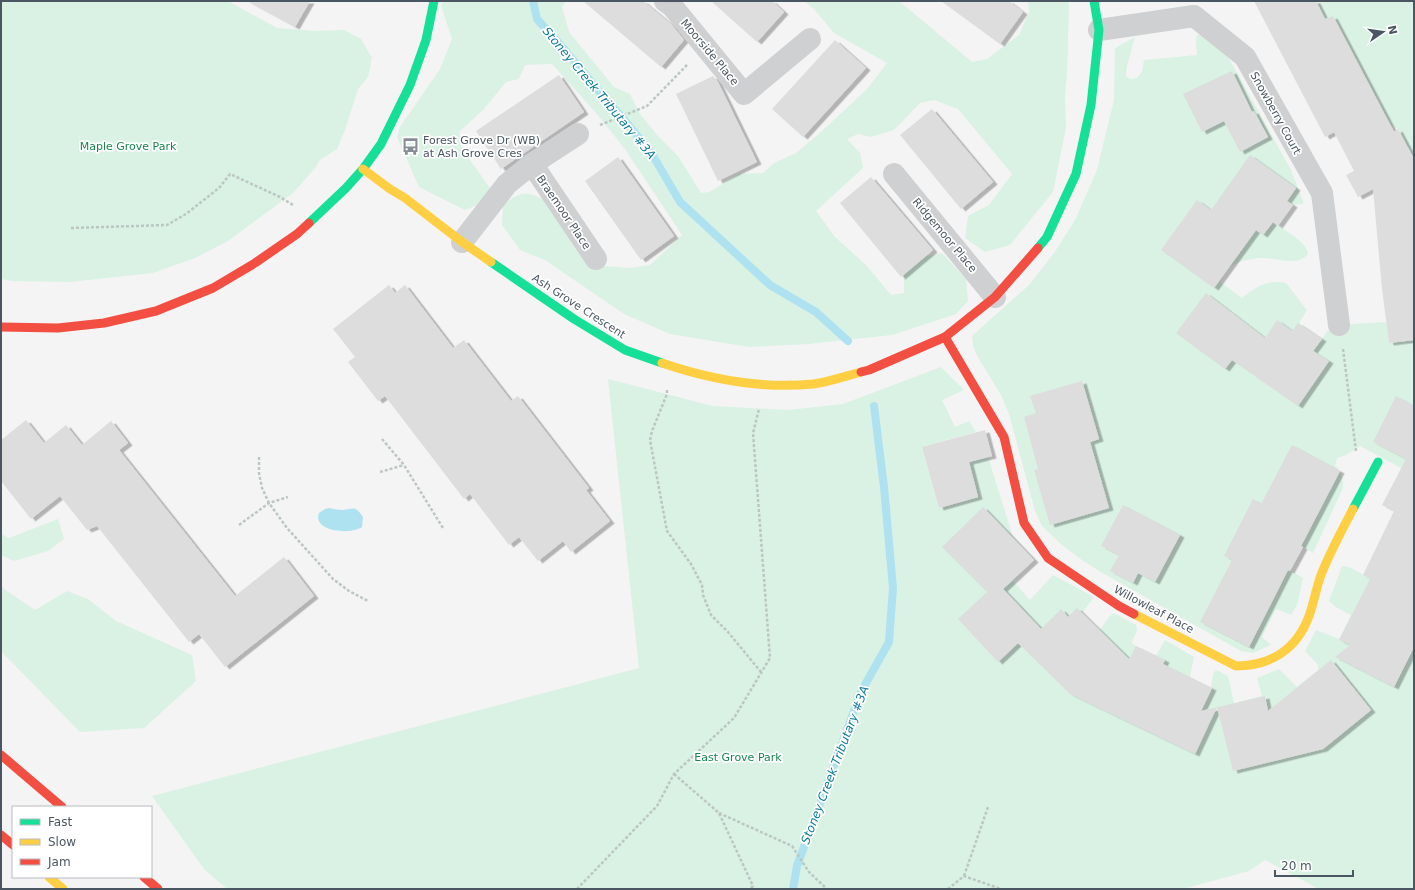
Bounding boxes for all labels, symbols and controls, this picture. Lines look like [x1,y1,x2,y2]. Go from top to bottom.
north arrow [1363,12,1403,52]
street label: Moorside Place [678,16,741,88]
water label: Stoney Creek Tributary #3A [540,24,658,162]
text: N [1385,24,1400,36]
street label: Snowberry Court [1247,70,1304,157]
place label: Forest Grove Dr (WB) at Ash Grove Cres [423,134,540,160]
bus stop icon: Forest Grove Dr (WB) at Ash Grove Cres [400,136,420,156]
park label: Maple Grove Park [80,140,177,153]
street label: Braemoor Place [534,173,593,252]
street label: Ridgemoor Place [910,196,980,275]
street label: Ash Grove Crescent [530,271,628,342]
street label: Willowleaf Place [1112,583,1196,636]
water label: Stoney Creek Tributary #3A [798,684,872,846]
park label: East Grove Park [694,751,782,764]
legend [12,806,152,878]
text: Fast [48,815,72,829]
text: Slow [48,835,76,849]
scale bar [1275,852,1353,878]
text: Jam [47,855,71,869]
text: 20 m [1281,859,1312,873]

